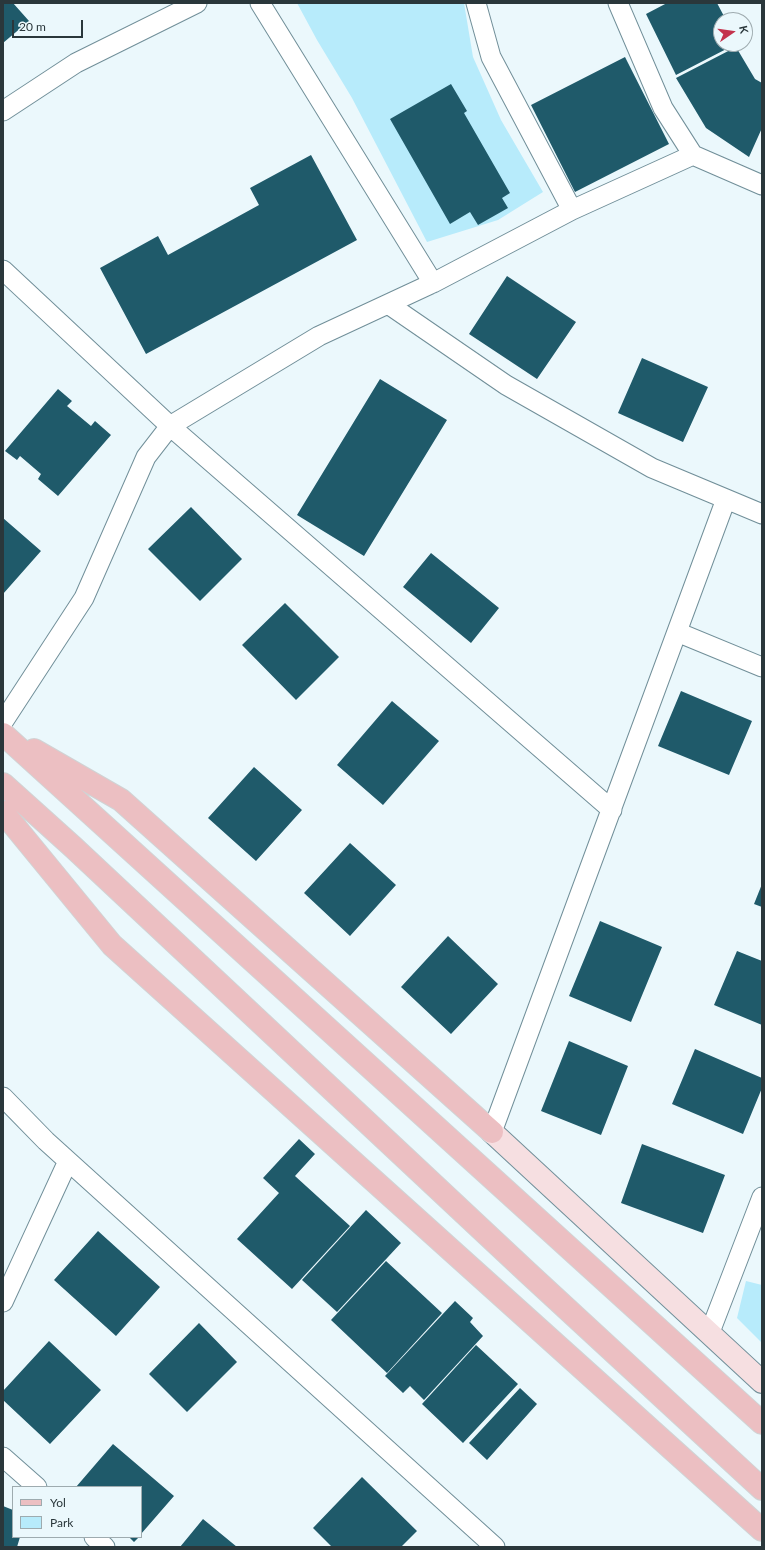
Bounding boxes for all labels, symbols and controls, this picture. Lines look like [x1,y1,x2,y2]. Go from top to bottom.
scale bar [14,12,85,38]
north arrow [713,12,753,52]
text: 20 m [19,19,46,34]
text: K [737,24,751,35]
legend [12,1486,142,1538]
text: Yol [50,1495,66,1510]
text: Park [50,1515,73,1530]

